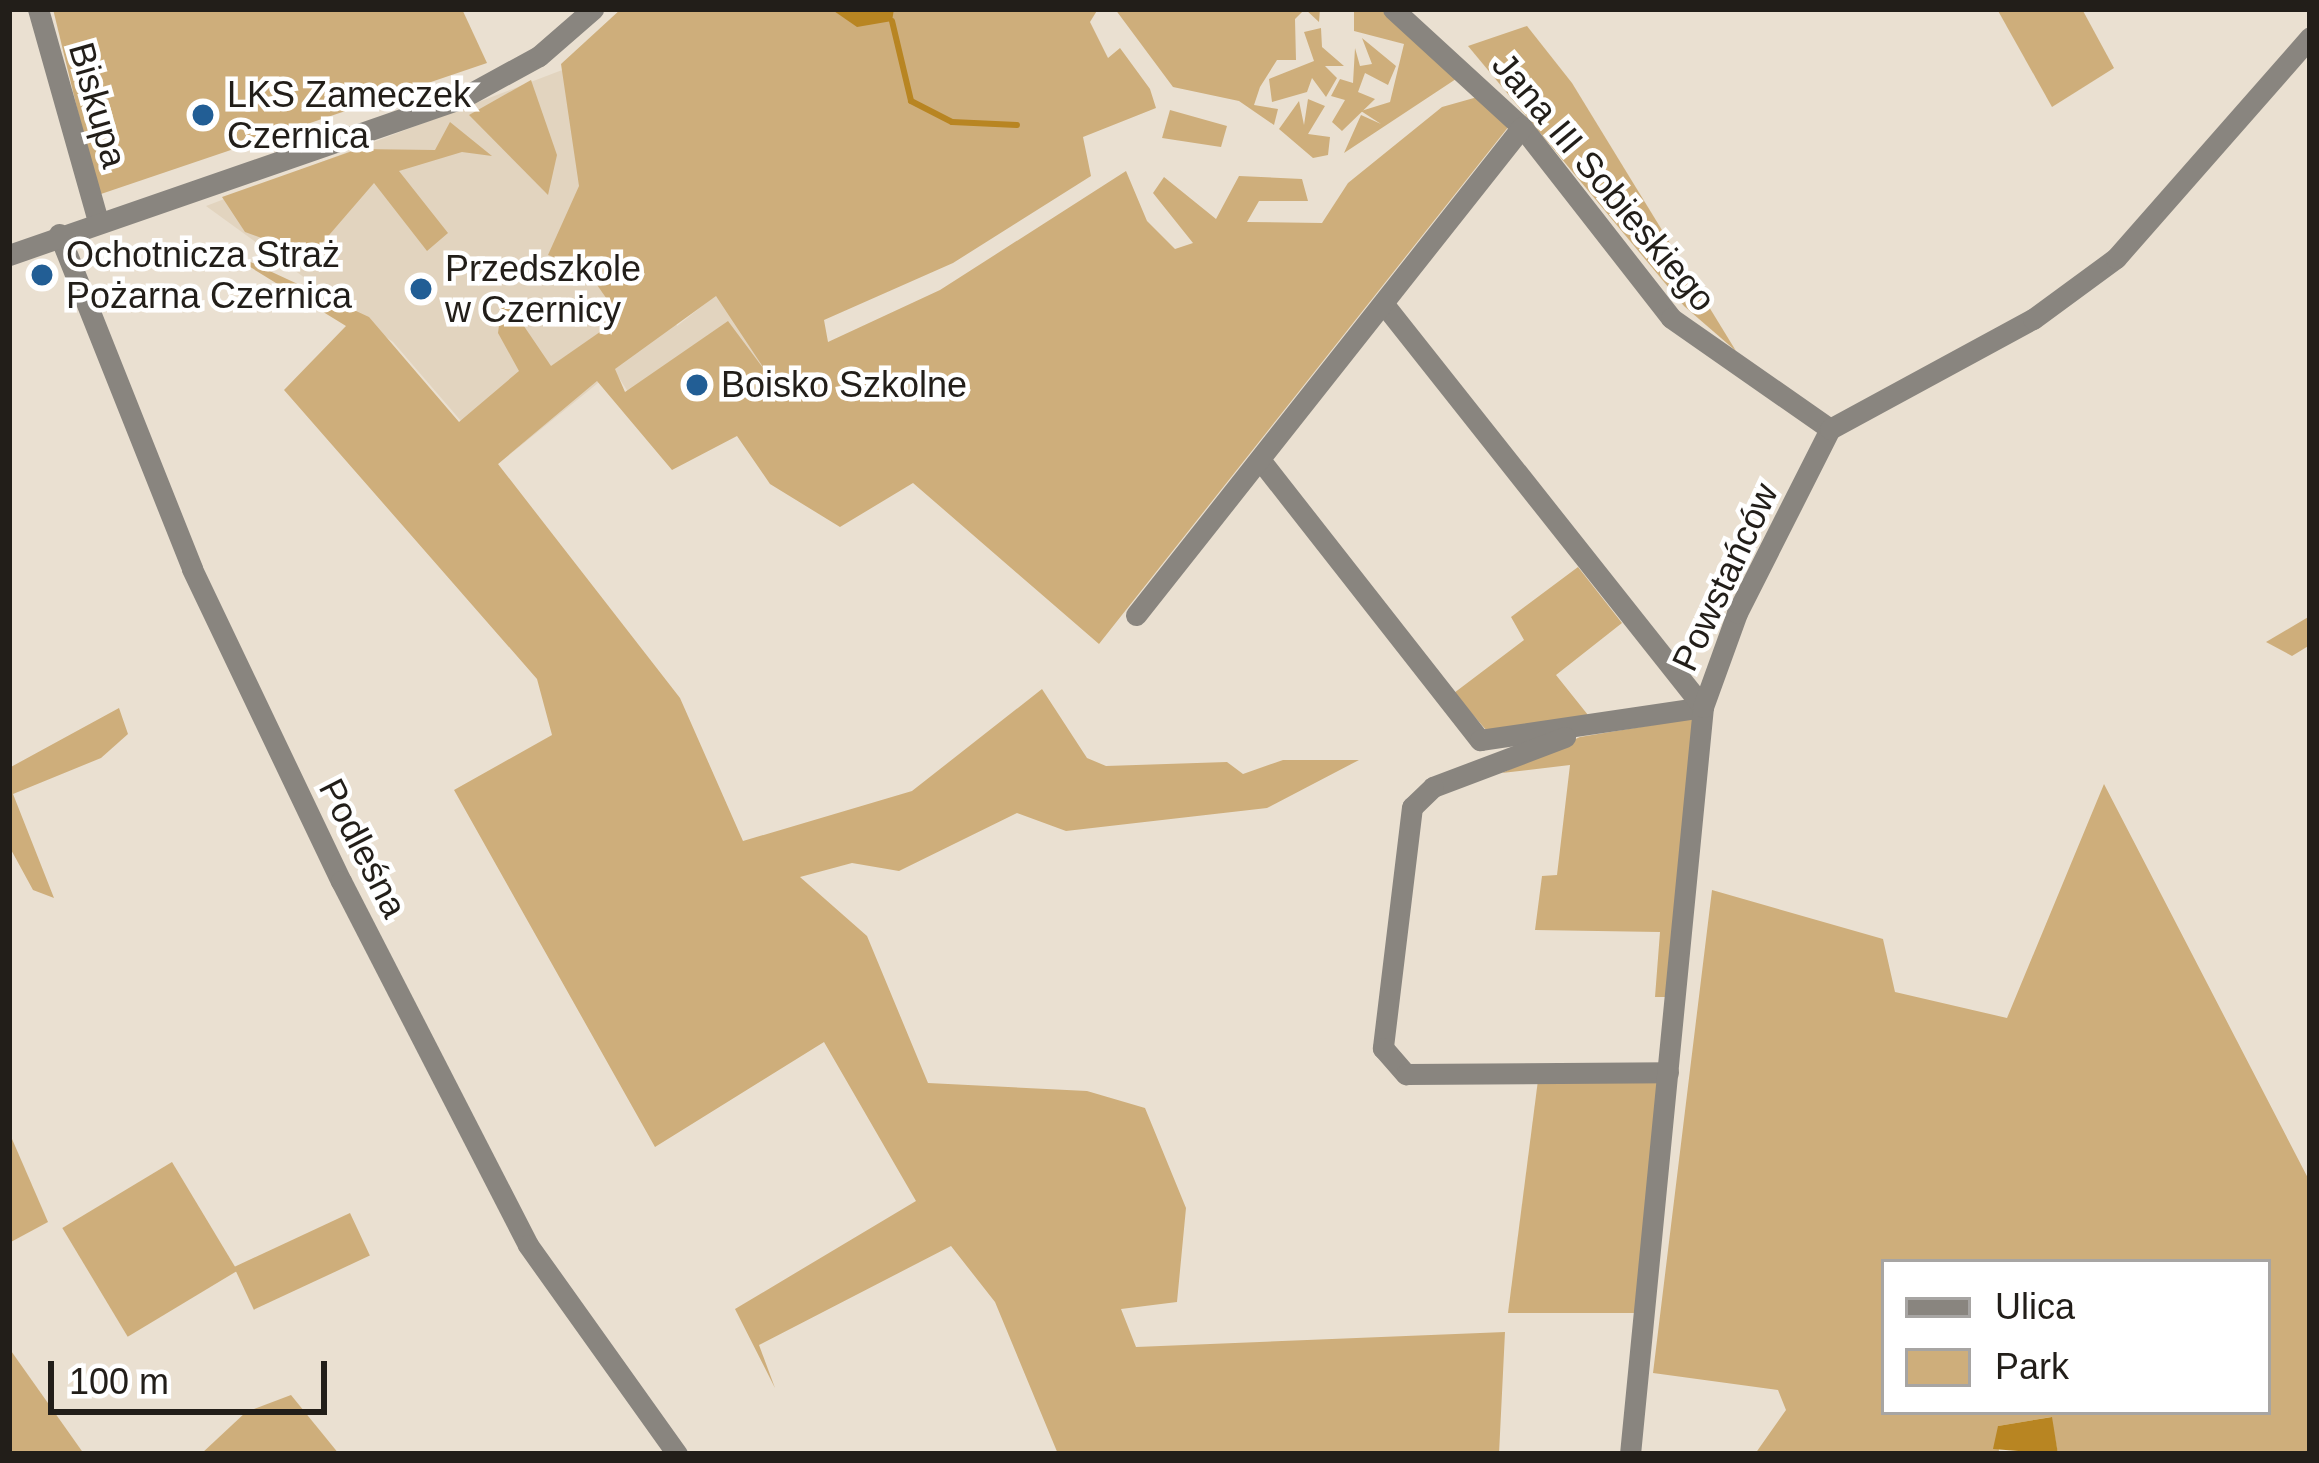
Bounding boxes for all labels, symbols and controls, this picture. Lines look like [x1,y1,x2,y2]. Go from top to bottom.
street label: Biskupa [60,37,136,173]
street label: Jana III Sobieskiego [1483,44,1725,320]
place label: LKS Zameczek Czernica [227,72,471,157]
marker: LKS Zameczek Czernica [190,102,216,128]
place label: Ochotnicza Straż Pożarna Czernica [66,232,352,317]
place label: Przedszkole w Czernicy [445,246,641,331]
marker: Ochotnicza Straż Pożarna Czernica [29,262,55,288]
marker: Przedszkole w Czernicy [408,276,434,302]
place label: Boisko Szkolne [721,363,967,407]
marker: Boisko Szkolne [684,372,710,398]
street label: Powstańców [1663,476,1787,678]
street label: Podleśna [310,771,416,925]
legend [1881,1259,2271,1415]
text: Ulica [1995,1286,2075,1327]
scale bar [54,1337,333,1411]
text: Park [1995,1346,2069,1387]
text: 100 m [69,1361,169,1402]

